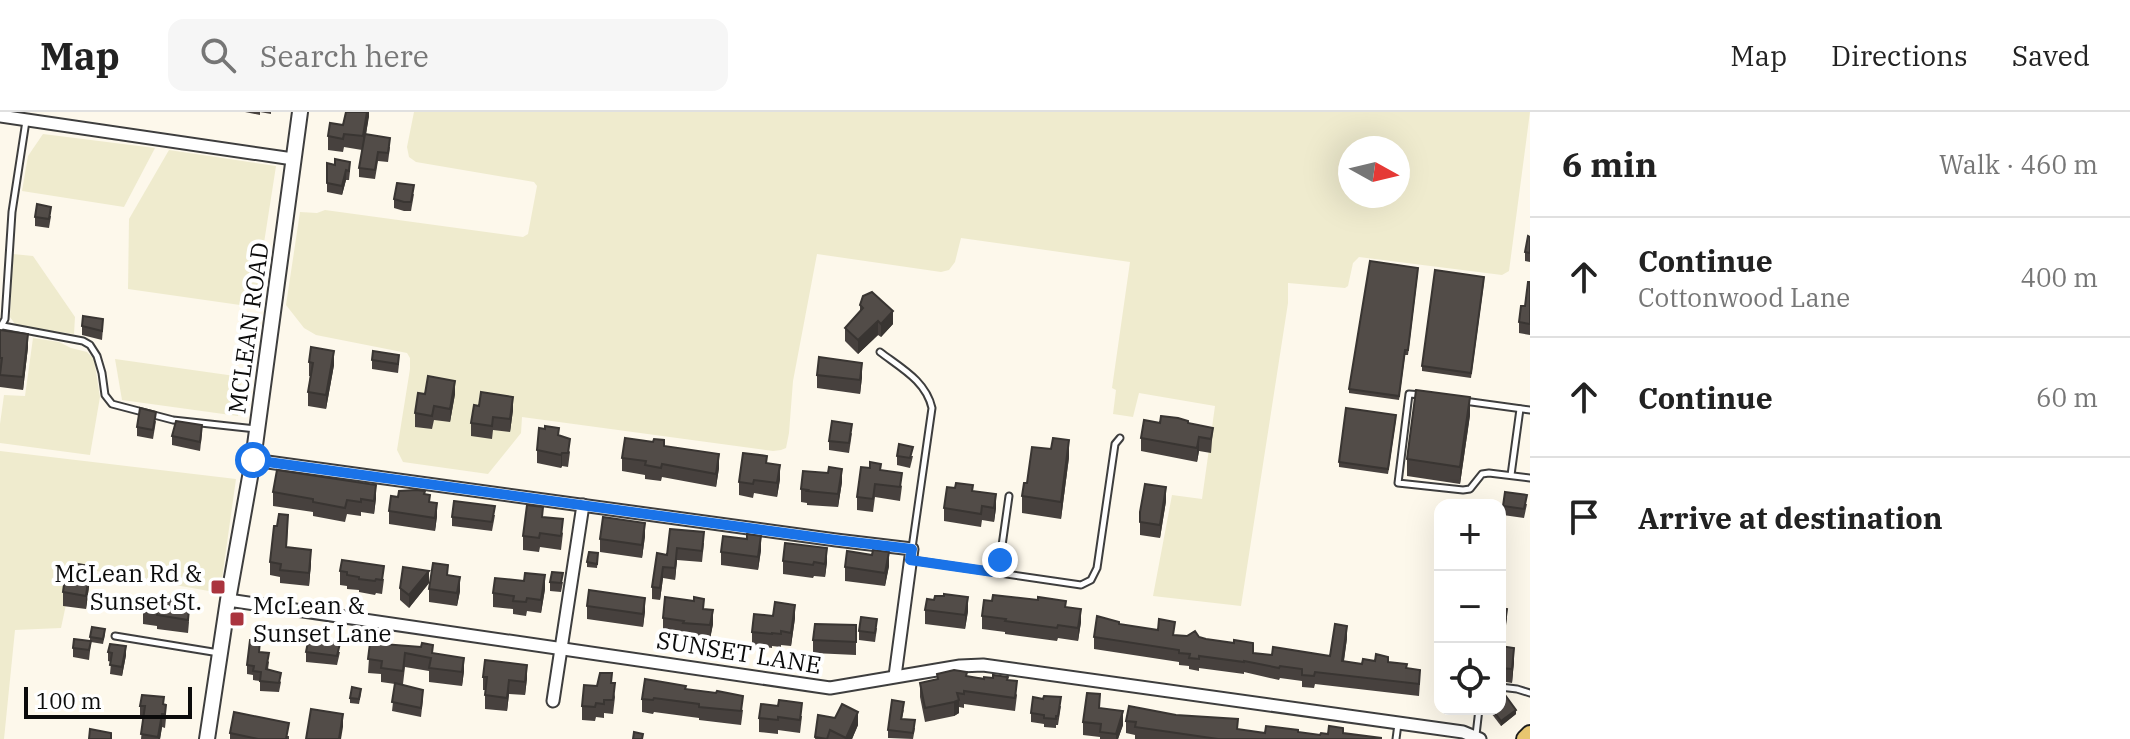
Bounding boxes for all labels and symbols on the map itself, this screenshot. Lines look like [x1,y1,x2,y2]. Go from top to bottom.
north arrow [1338,136,1410,208]
street label: MCLEAN ROAD [220,240,276,416]
route start [235,442,271,478]
route end [982,542,1018,578]
place label: McLean Rd & Sunset St. [54,557,202,617]
marker: McLean Rd & Sunset St. [209,578,227,596]
place label: McLean & Sunset Lane [253,589,391,649]
marker: McLean & Sunset Lane [228,610,246,628]
street label: SUNSET LANE [654,623,824,681]
scale bar [24,683,192,719]

